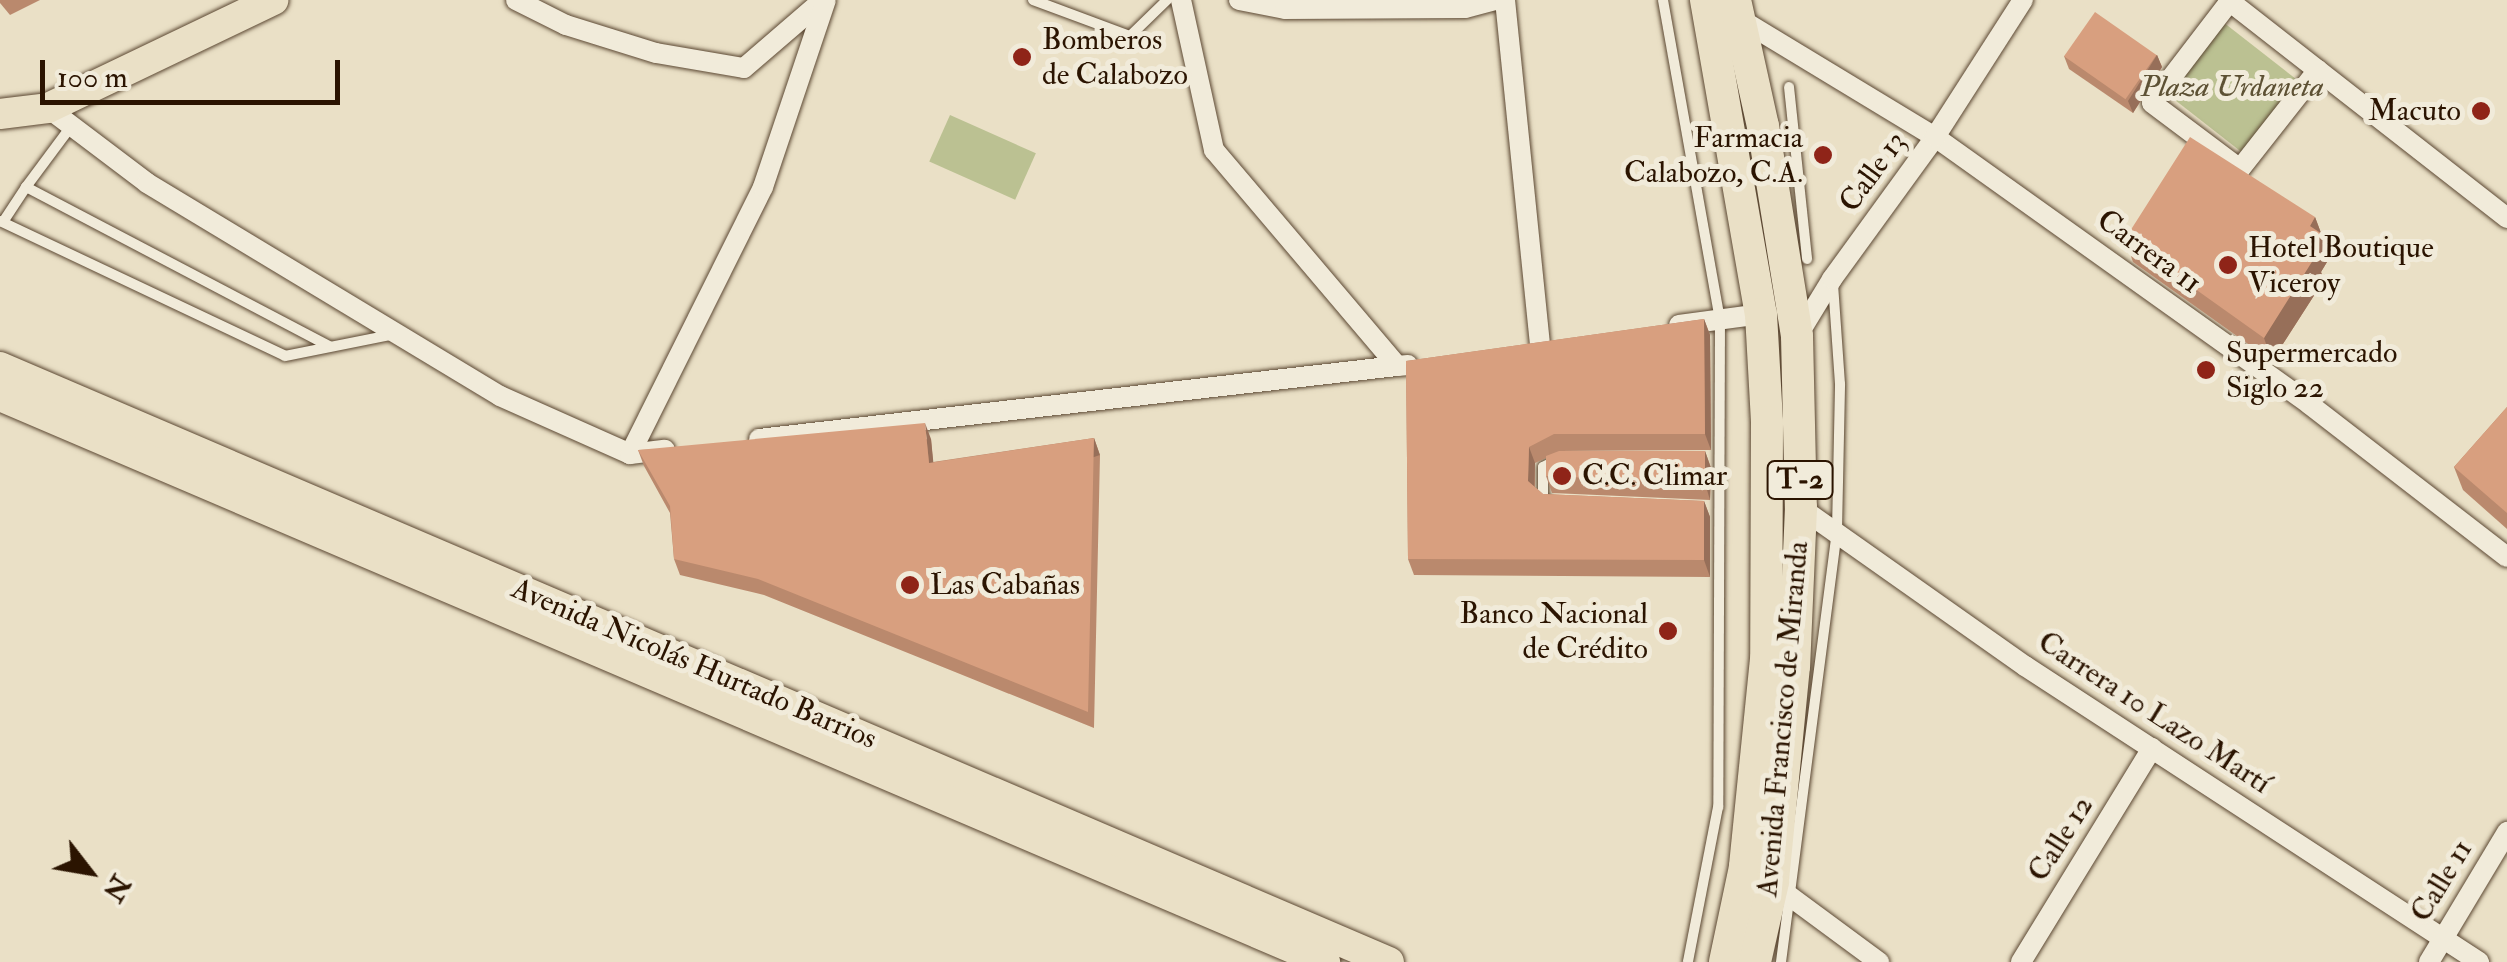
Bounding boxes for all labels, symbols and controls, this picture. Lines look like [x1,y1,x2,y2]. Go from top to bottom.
place label: Bomberos de Calabozo [1042,22,1188,92]
scale bar [45,40,345,102]
marker: Bomberos de Calabozo [1011,46,1033,68]
text: 100 m [57,59,128,96]
park label: Plaza Urdaneta [2140,69,2324,105]
place label: Macuto [2368,93,2461,129]
marker: Macuto [2470,100,2492,122]
place label: Farmacia Calabozo, C.A. [1624,120,1803,190]
street label: Calle 13 [1832,125,1914,219]
marker: Farmacia Calabozo, C.A. [1812,144,1834,166]
street label: Carrera 11 [2090,202,2208,302]
place label: Hotel Boutique Viceroy [2248,230,2434,300]
marker: Hotel Boutique Viceroy [2217,254,2239,276]
place label: Supermercado Siglo 22 [2226,335,2397,406]
marker: Supermercado Siglo 22 [2195,359,2217,381]
road number: T-2 [1765,457,1835,503]
place label: C.C. Climar [1582,458,1727,494]
marker: C.C. Climar [1551,465,1573,487]
street label: Avenida Francisco de Miranda [1750,540,1816,898]
place label: Las Cabañas [930,567,1080,603]
street label: Avenida Nicolás Hurtado Barrios [506,571,882,757]
marker: Las Cabañas [899,574,921,596]
place label: Banco Nacional de Crédito [1460,596,1648,666]
marker: Banco Nacional de Crédito [1657,620,1679,642]
street label: Carrera 10 Lazo Martí [2031,624,2277,802]
street label: Calle 12 [2021,790,2101,888]
north arrow [40,822,140,922]
street label: Calle 11 [2403,833,2481,929]
text: N [95,868,138,907]

